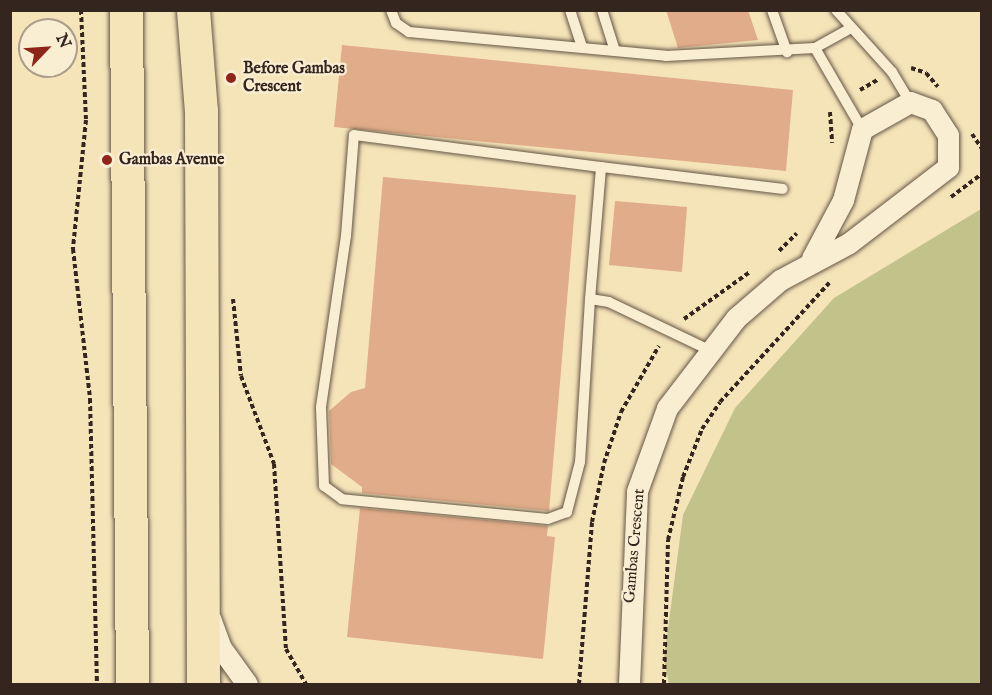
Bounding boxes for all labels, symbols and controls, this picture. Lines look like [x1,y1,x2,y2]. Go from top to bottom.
north arrow [18,18,78,78]
text: N [51,31,74,52]
place label: Before Gambas Crescent [243,59,345,97]
marker: Before Gambas Crescent [224,71,238,85]
place label: Gambas Avenue [119,150,224,170]
marker: Gambas Avenue [100,153,114,167]
street label: Gambas Crescent [620,488,650,604]

